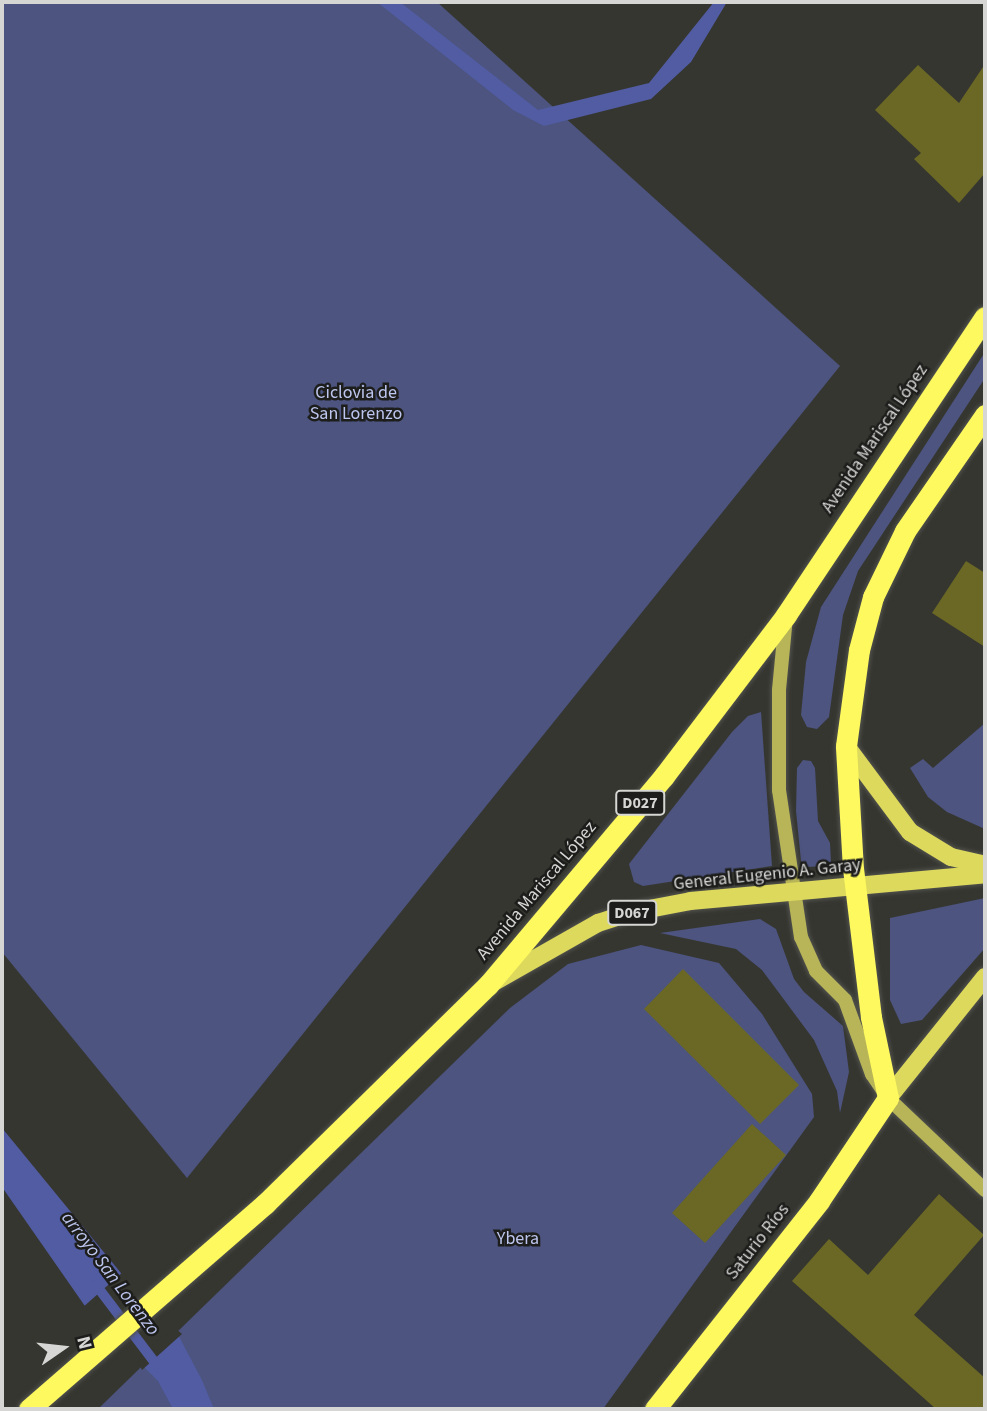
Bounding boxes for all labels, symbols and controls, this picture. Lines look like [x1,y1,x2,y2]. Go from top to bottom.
street label: Avenida Mariscal López [817,361,933,517]
park label: Ciclovia de San Lorenzo [310,383,402,426]
road number: D027 [614,790,666,816]
street label: Avenida Mariscal López [473,817,601,965]
street label: General Eugenio A. Garay [672,854,862,896]
road number: D067 [606,900,658,925]
street label: Saturio Ríos [722,1200,794,1284]
water label: arroyo San Lorenzo [56,1208,164,1340]
park label: Ybera [497,1228,539,1250]
north arrow [28,1313,98,1383]
text: N [69,1333,98,1352]

